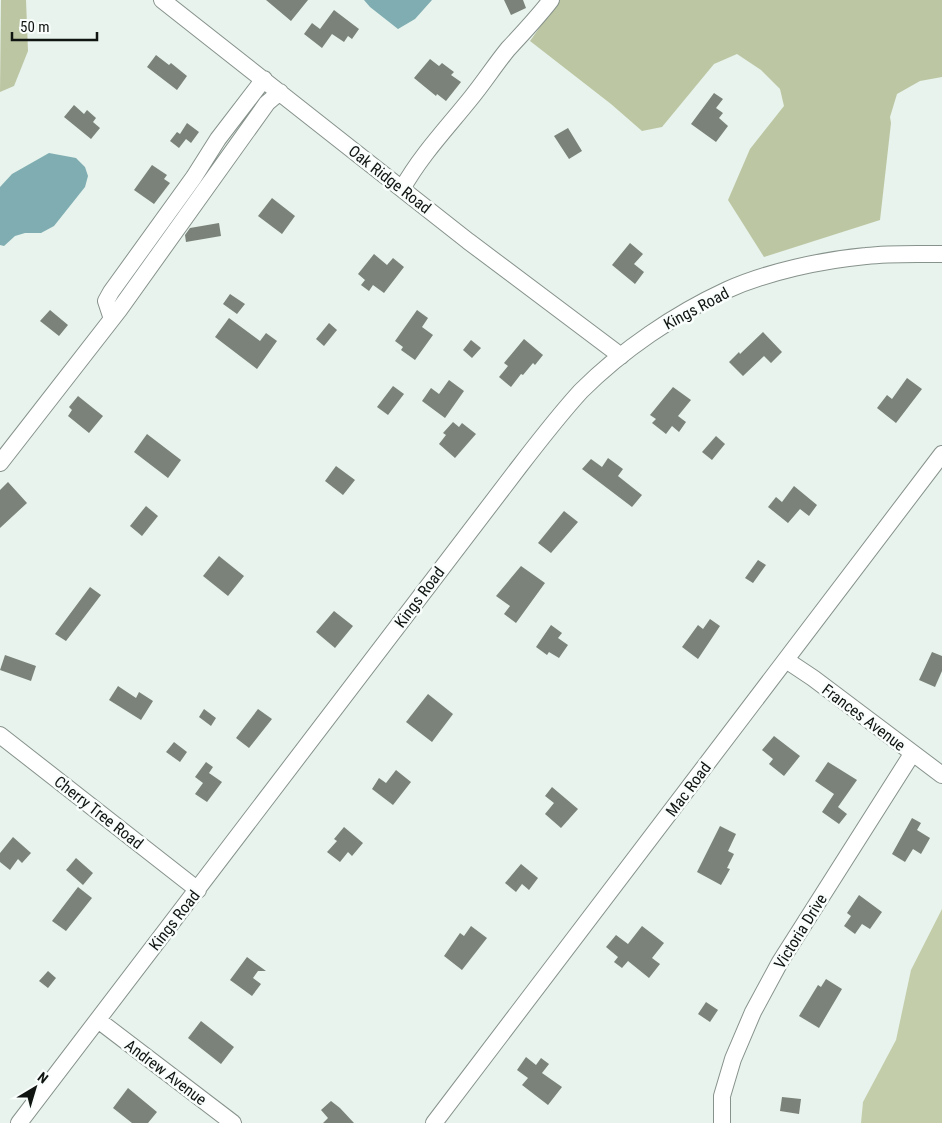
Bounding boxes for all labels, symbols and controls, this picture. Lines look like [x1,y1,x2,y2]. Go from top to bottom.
scale bar [12,10,98,42]
text: 50 m [20,18,50,36]
street label: Oak Ridge Road [345,141,435,217]
street label: Kings Road [660,283,732,334]
street label: Kings Road [390,563,448,631]
street label: Frances Avenue [818,680,909,755]
street label: Mac Road [662,758,715,820]
street label: Cherry Tree Road [50,772,147,853]
street label: Kings Road [145,886,204,954]
street label: Victoria Drive [770,890,831,972]
street label: Andrew Avenue [121,1036,210,1109]
north arrow [10,1063,60,1113]
text: N [35,1069,51,1087]

